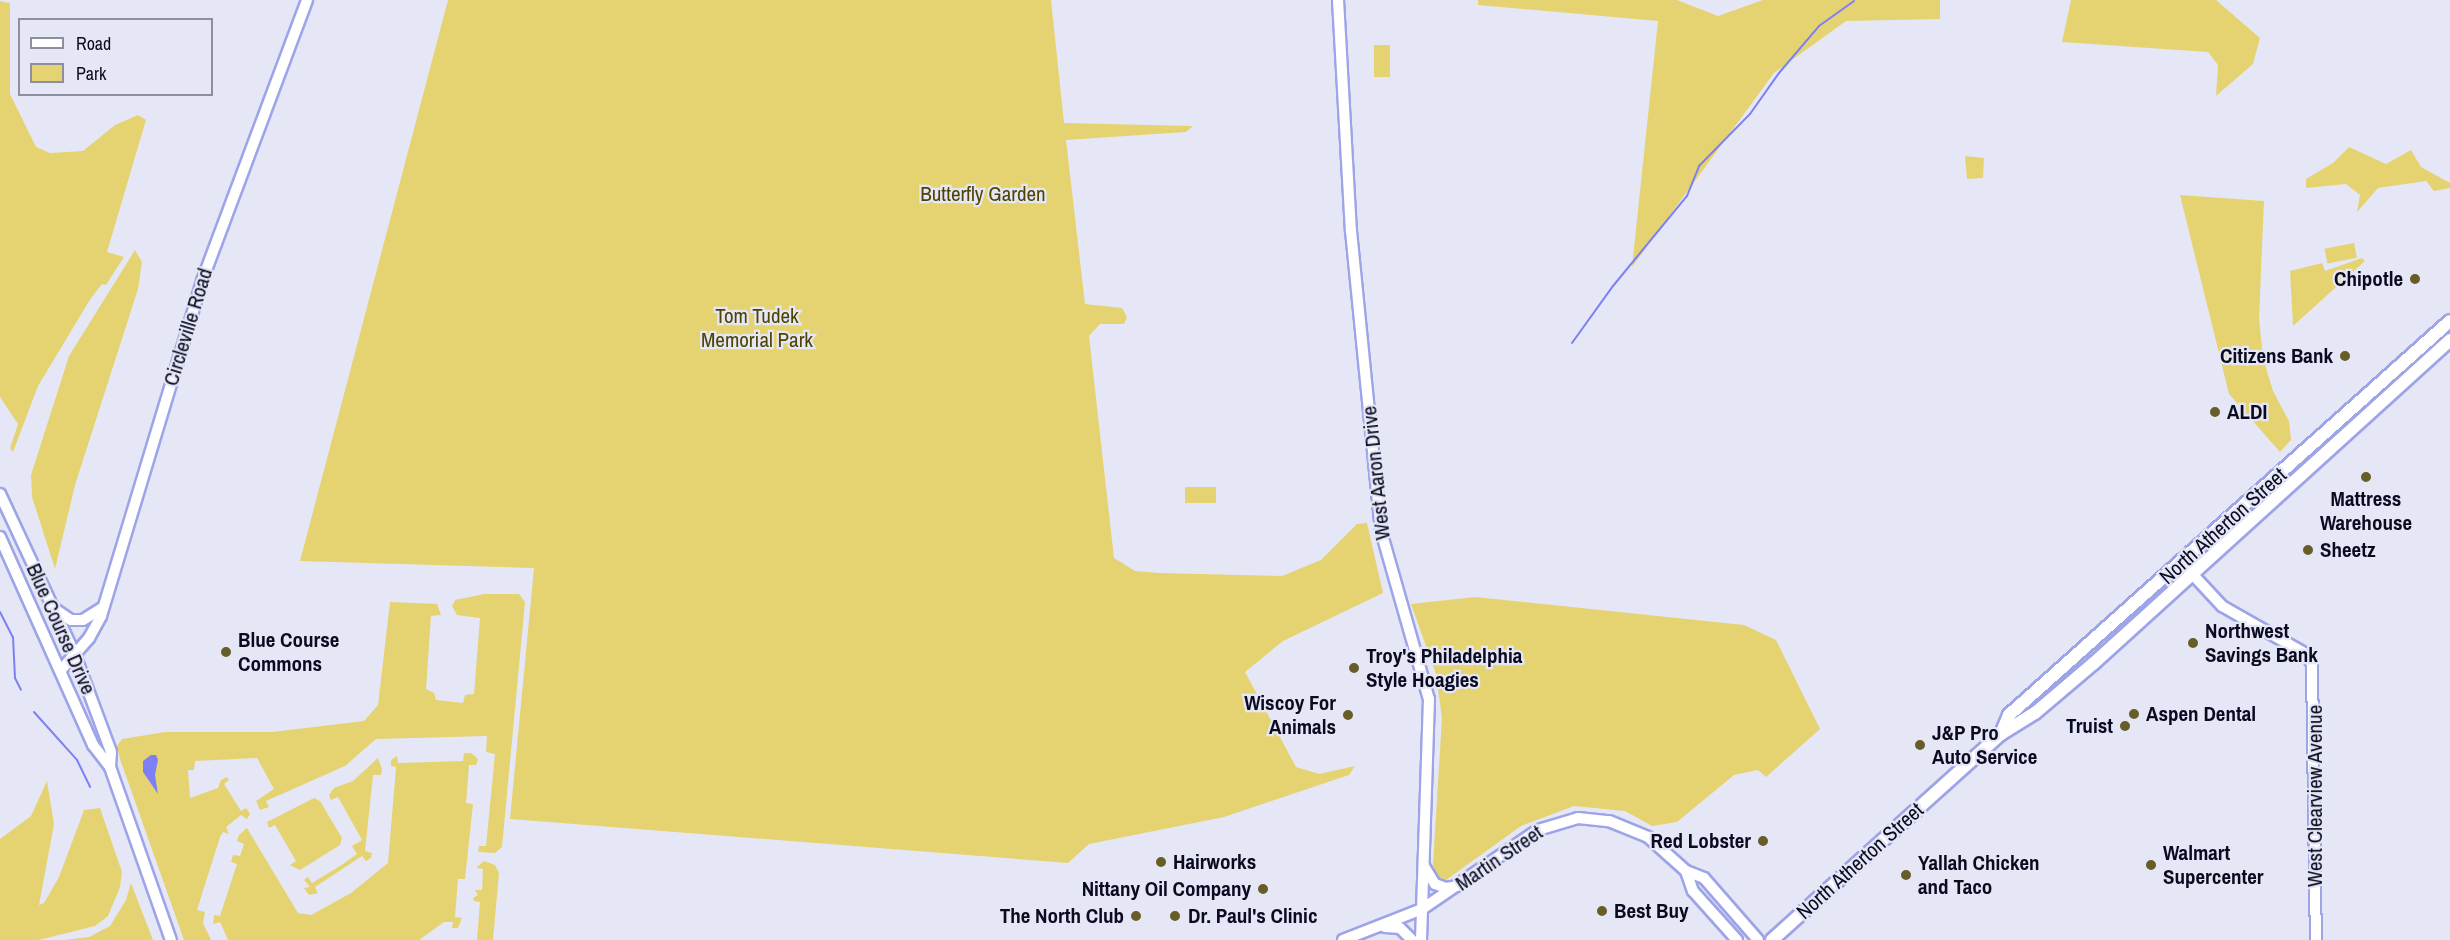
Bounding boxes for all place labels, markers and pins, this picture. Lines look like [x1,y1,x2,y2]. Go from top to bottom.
place label: Chipotle [2334,266,2403,292]
marker: Chipotle [2408,272,2422,286]
place label: Citizens Bank [2220,343,2333,369]
marker: Citizens Bank [2338,349,2352,363]
place label: ALDI [2227,399,2267,425]
marker: ALDI [2208,405,2222,419]
marker: Mattress Warehouse [2359,470,2373,484]
place label: Mattress Warehouse [2320,486,2412,536]
place label: Sheetz [2320,537,2376,563]
marker: Sheetz [2301,543,2315,557]
place label: Northwest Savings Bank [2205,618,2318,668]
place label: Blue Course Commons [238,627,339,677]
marker: Northwest Savings Bank [2186,636,2200,650]
place label: Troy's Philadelphia Style Hoagies [1366,643,1522,693]
marker: Blue Course Commons [219,645,233,659]
marker: Troy's Philadelphia Style Hoagies [1347,661,1361,675]
place label: Wiscoy For Animals [1244,690,1336,740]
place label: Aspen Dental [2146,701,2256,727]
marker: Aspen Dental [2127,707,2141,721]
marker: Wiscoy For Animals [1341,708,1355,722]
place label: Truist [2066,713,2113,739]
marker: Truist [2118,719,2132,733]
place label: J&P Pro Auto Service [1932,720,2037,770]
marker: J&P Pro Auto Service [1913,738,1927,752]
place label: Red Lobster [1651,828,1751,854]
marker: Red Lobster [1756,834,1770,848]
place label: Walmart Supercenter [2163,840,2263,890]
place label: Hairworks [1173,849,1256,875]
place label: Yallah Chicken and Taco [1918,850,2040,900]
marker: Hairworks [1154,855,1168,869]
marker: Walmart Supercenter [2144,858,2158,872]
marker: Yallah Chicken and Taco [1899,868,1913,882]
place label: Nittany Oil Company [1082,876,1251,902]
marker: Nittany Oil Company [1256,882,1270,896]
place label: Best Buy [1614,898,1689,924]
place label: The North Club [1000,903,1124,929]
place label: Dr. Paul's Clinic [1188,903,1317,929]
marker: Best Buy [1595,904,1609,918]
marker: Dr. Paul's Clinic [1166,907,1184,925]
marker: The North Club [1129,909,1143,923]

